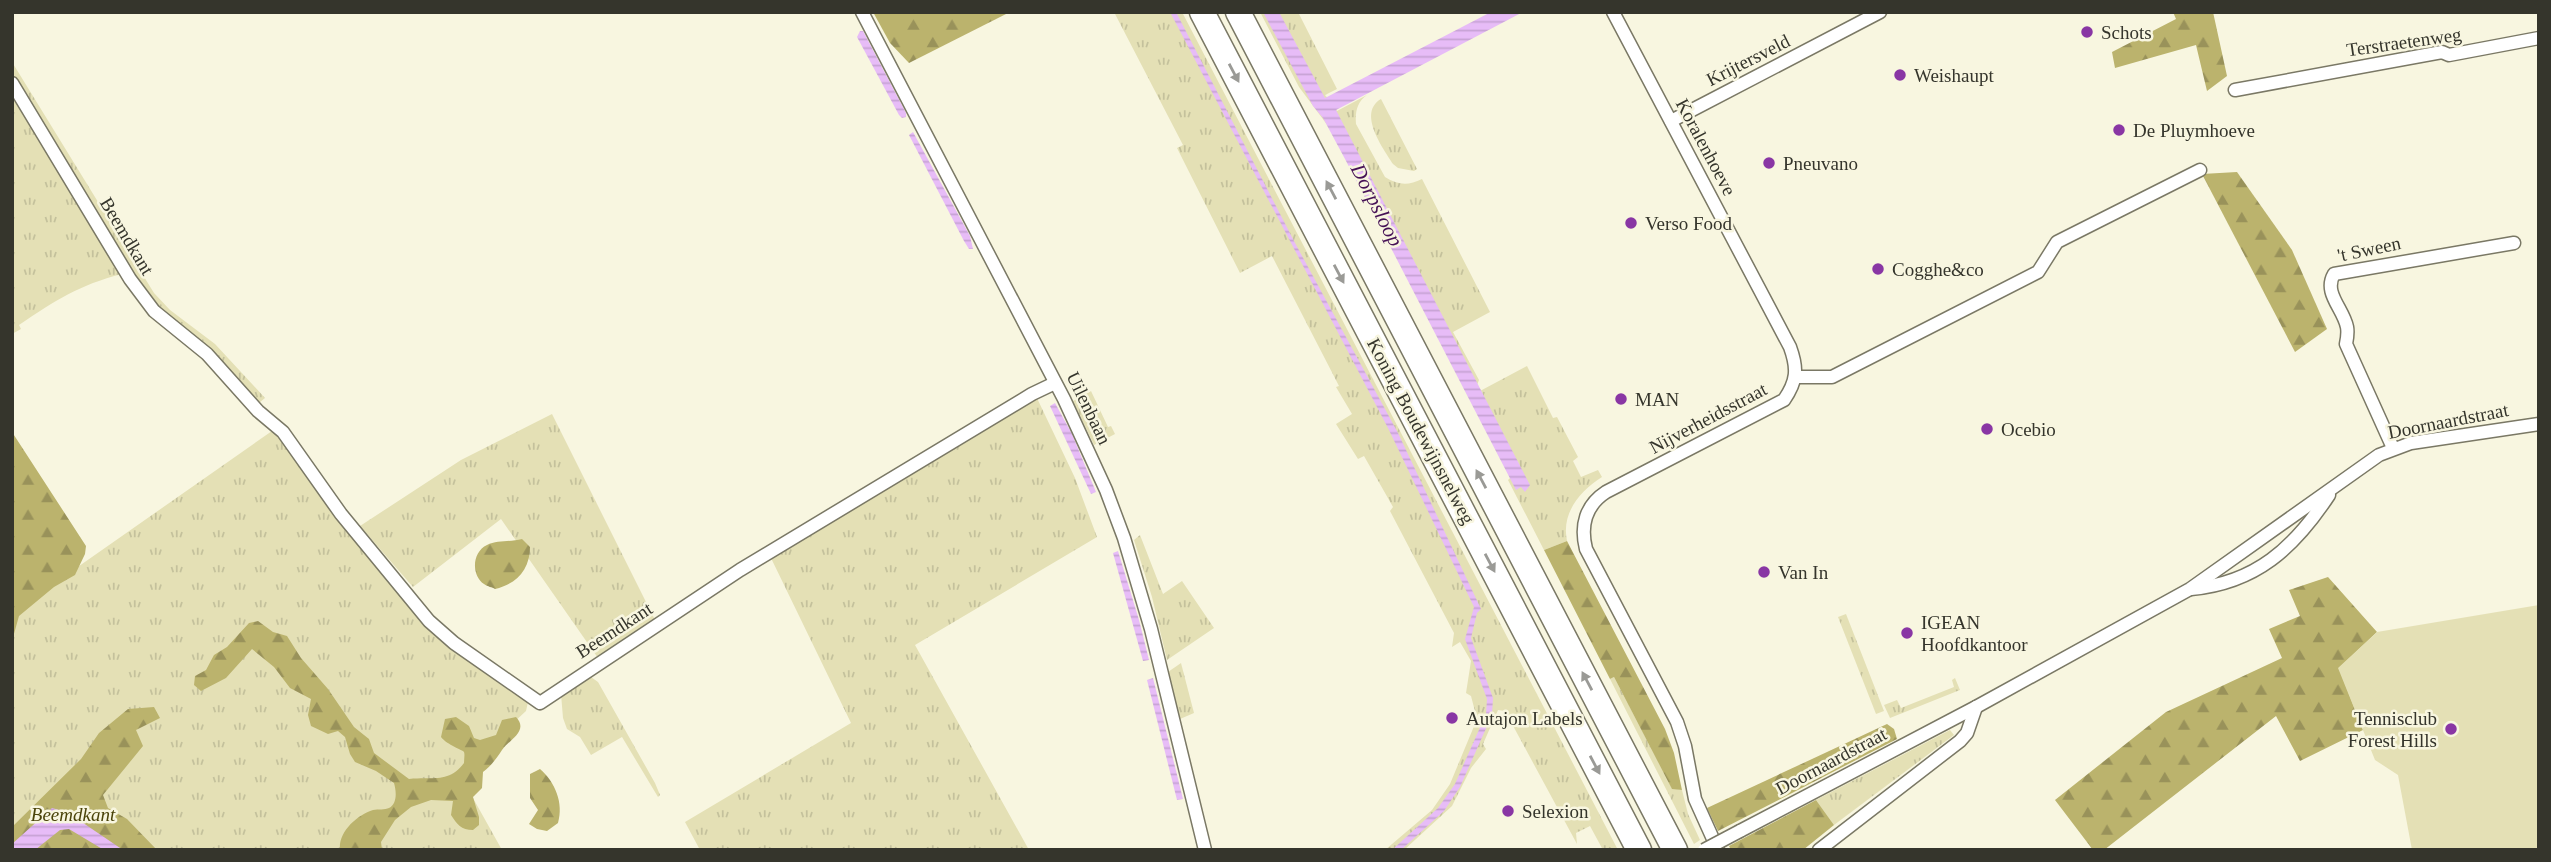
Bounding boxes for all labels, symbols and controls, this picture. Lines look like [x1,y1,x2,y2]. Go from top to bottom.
place label: Schots [2101,22,2152,43]
street label: Terstraetenweg [2345,23,2463,60]
marker: Schots [2079,24,2095,40]
street label: Krijtersveld [1703,30,1794,90]
one-way arrow [1228,63,1239,83]
place label: Weishaupt [1914,65,1994,86]
marker: Weishaupt [1892,67,1908,83]
street label: Koralenhoeve [1672,95,1740,199]
place label: De Pluymhoeve [2133,120,2255,141]
marker: De Pluymhoeve [2111,122,2127,138]
place label: Pneuvano [1783,153,1858,174]
marker: Pneuvano [1761,155,1777,171]
water label: Dorpsloop [1345,159,1408,250]
one-way arrow [1325,180,1337,200]
street label: Beemdkant [96,194,159,279]
place label: Verso Food [1645,213,1733,234]
marker: Verso Food [1623,215,1639,231]
street label: 't Sween [2335,232,2403,266]
place label: Cogghe&co [1892,259,1984,280]
marker: Cogghe&co [1870,261,1886,277]
one-way arrow [1333,264,1345,284]
street label: Koning Boudewijnsnelweg [1363,335,1479,528]
street label: Uilenbaan [1062,368,1116,448]
street label: Nijverheidsstraat [1646,378,1771,458]
place label: MAN [1635,389,1680,410]
marker: MAN [1613,391,1629,407]
street label: Doornaardstraat [2386,399,2511,443]
place label: Ocebio [2001,419,2056,440]
marker: Ocebio [1979,421,1995,437]
one-way arrow [1476,469,1487,489]
one-way arrow [1484,553,1495,573]
place label: Van In [1778,562,1829,583]
marker: Van In [1756,564,1772,580]
street label: Beemdkant [572,597,657,662]
place label: IGEAN Hoofdkantoor [1921,612,2028,655]
marker: IGEAN Hoofdkantoor [1899,625,1915,641]
one-way arrow [1581,671,1592,691]
place label: Autajon Labels [1466,708,1583,729]
place label: Tennisclub Forest Hills [2348,708,2437,751]
marker: Autajon Labels [1444,710,1460,726]
marker: Tennisclub Forest Hills [2443,721,2459,737]
street label: Doornaardstraat [1772,723,1891,799]
one-way arrow [1589,755,1601,774]
place label: Selexion [1522,801,1589,822]
marker: Selexion [1500,803,1516,819]
park label: Beemdkant [31,804,116,825]

